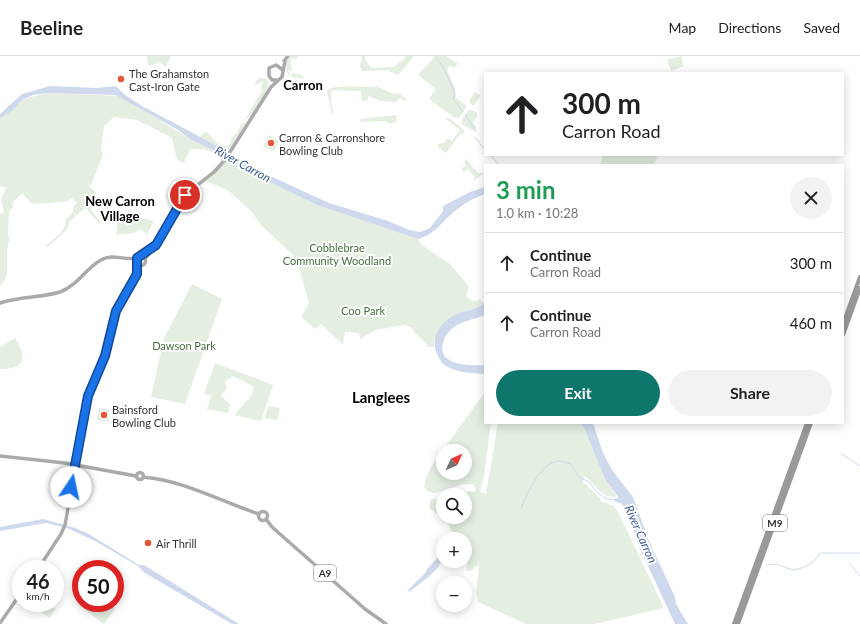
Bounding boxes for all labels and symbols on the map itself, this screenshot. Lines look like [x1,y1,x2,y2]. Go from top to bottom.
place label: The Grahamston Cast-Iron Gate [129,67,209,93]
marker: The Grahamston Cast-Iron Gate [116,74,126,84]
district label: Carron [283,77,323,93]
place label: Carron & Carronshore Bowling Club [279,131,385,157]
marker: Carron & Carronshore Bowling Club [266,138,276,148]
water label: River Carron [212,142,274,186]
pin [168,178,202,212]
district label: New Carron Village [85,193,155,224]
park label: Cobblebrae Community Woodland [283,241,391,267]
park label: Coo Park [341,304,385,317]
park label: Dawson Park [152,339,216,352]
district label: Langlees [352,388,410,406]
place label: Bainsford Bowling Club [112,403,176,429]
marker: Bainsford Bowling Club [99,410,109,420]
north arrow [436,444,472,480]
position arrow [50,466,92,508]
water label: River Carron [622,503,660,565]
road number: M9 [763,515,787,531]
place label: Air Thrill [156,537,197,550]
marker: Air Thrill [143,538,153,548]
speed limit sign: 50 [72,560,124,612]
road number: A9 [314,565,336,581]

